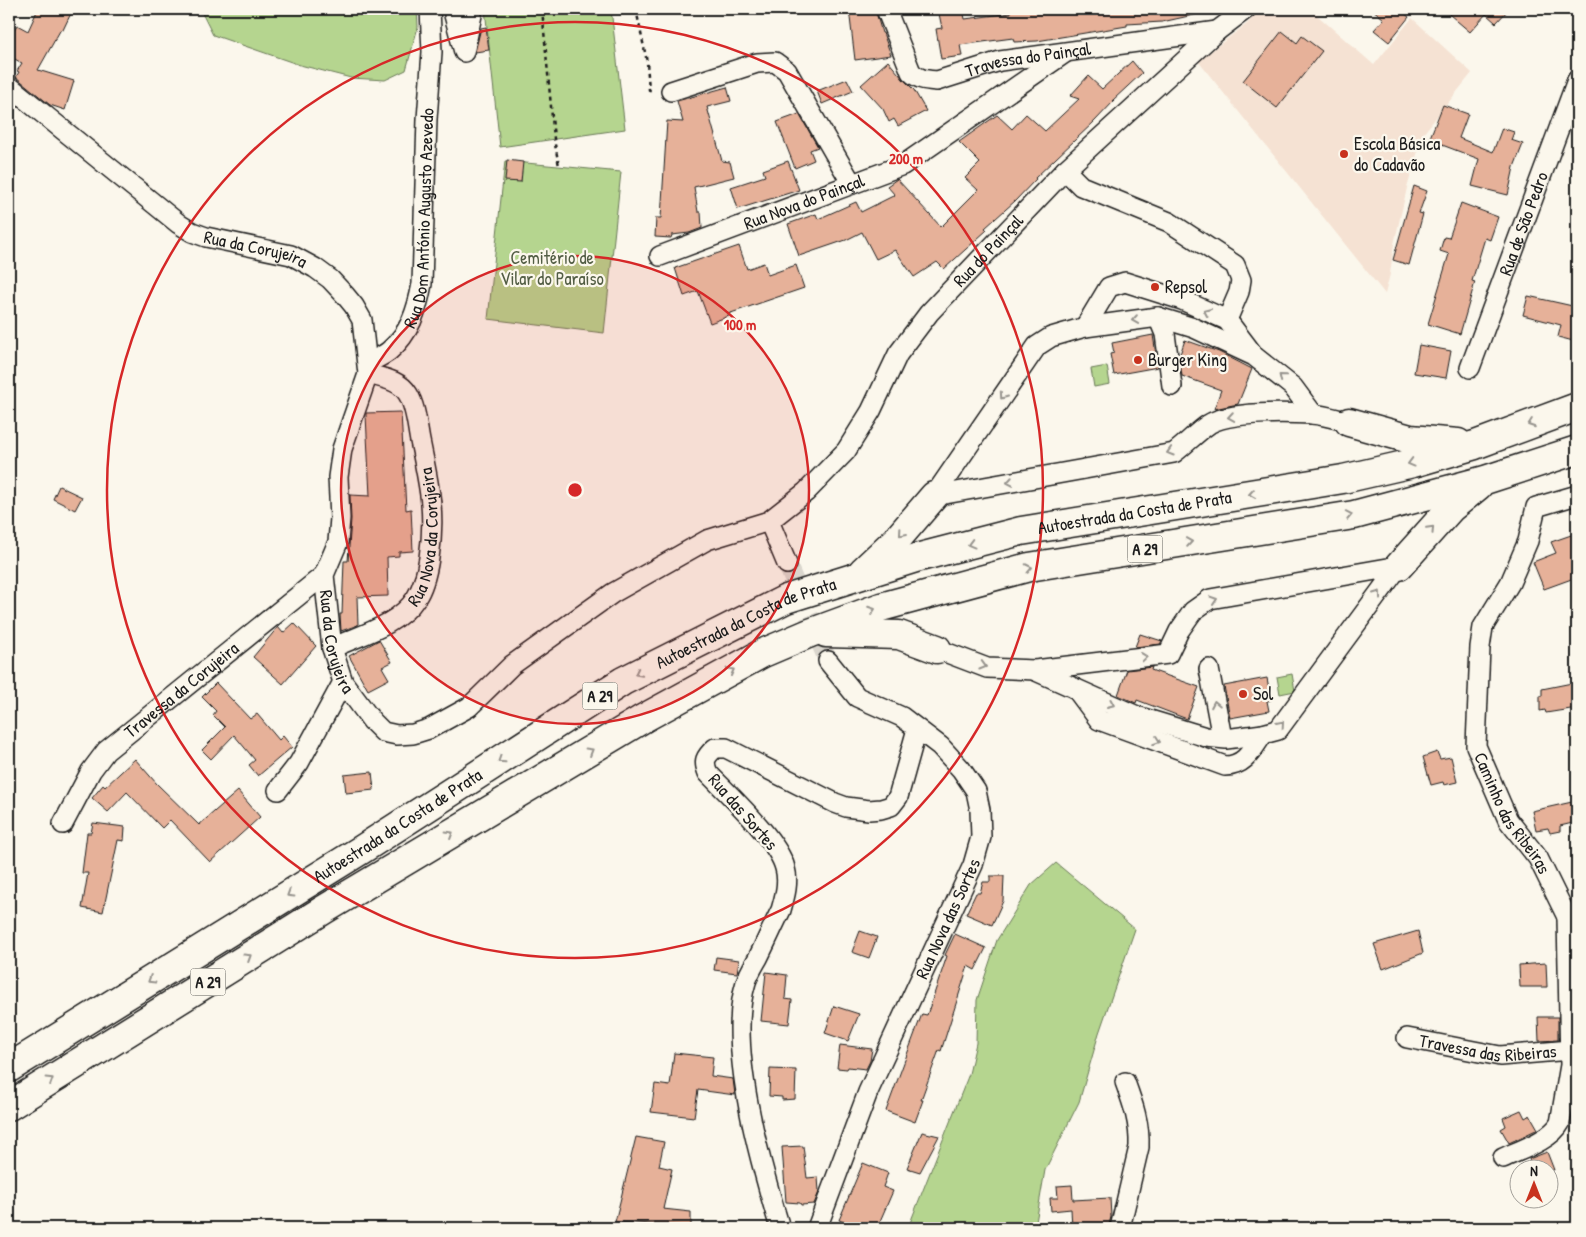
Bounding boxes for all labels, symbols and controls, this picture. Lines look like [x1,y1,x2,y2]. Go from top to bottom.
street label: Travessa do Painçal [962,36,1092,83]
street label: Rua Dom António Augusto Azevedo [397,107,440,332]
place label: Escola Básica do Cadavão [1354,131,1440,177]
text: 200 m [889,148,923,169]
marker: Escola Básica do Cadavão [1338,148,1350,160]
street label: Rua Nova do Painçal [740,167,868,236]
street label: Rua de São Pedro [1493,168,1554,279]
street label: Rua do Painçal [947,208,1029,292]
street label: Rua da Corujeira [202,224,312,274]
park label: Cemitério de Vilar do Paraíso [500,245,604,291]
place label: Repsol [1165,274,1207,299]
marker: Repsol [1149,281,1161,293]
one-way arrow [1203,307,1212,318]
text: 100 m [724,314,756,335]
one-way arrow [1131,314,1139,325]
place label: Burger King [1148,347,1227,372]
marker: Burger King [1132,354,1144,366]
one-way arrow [1279,375,1288,383]
one-way arrow [1000,390,1009,399]
one-way arrow [1227,411,1235,422]
one-way arrow [1528,418,1536,428]
one-way arrow [1166,447,1174,457]
one-way arrow [1407,457,1416,468]
street label: Rua Nova da Corujeira [401,466,444,611]
one-way arrow [1006,477,1014,487]
centre of rings [566,481,584,499]
street label: Autoestrada da Costa de Prata [1036,484,1233,540]
one-way arrow [1247,488,1255,499]
one-way arrow [1345,511,1354,521]
one-way arrow [1425,526,1434,535]
one-way arrow [898,527,907,536]
road number: A 29 [1128,536,1162,562]
one-way arrow [1185,537,1193,547]
one-way arrow [967,538,976,549]
one-way arrow [1024,563,1033,574]
street label: Autoestrada da Costa de Prata [651,571,839,675]
street label: Rua da Corujeira [314,589,360,698]
one-way arrow [1372,590,1381,600]
one-way arrow [1209,595,1218,605]
one-way arrow [867,606,876,616]
street label: Travessa da Corujeira [119,636,244,744]
one-way arrow [1141,652,1149,663]
one-way arrow [978,661,987,671]
one-way arrow [634,667,643,678]
one-way arrow [726,667,735,677]
place label: Sol [1253,681,1274,706]
road number: A 29 [582,682,618,709]
marker: Sol [1237,688,1249,700]
one-way arrow [1106,698,1115,709]
one-way arrow [1210,699,1221,708]
one-way arrow [1276,720,1285,729]
one-way arrow [1152,735,1161,745]
one-way arrow [584,747,593,757]
street label: Caminho das Ribeiras [1468,748,1557,878]
one-way arrow [497,754,506,763]
street label: Autoestrada da Costa de Prata [308,762,487,889]
street label: Rua das Sortes [703,768,784,856]
one-way arrow [444,830,453,840]
street label: Rua Nova das Sortes [909,856,986,983]
one-way arrow [286,888,295,898]
one-way arrow [242,954,251,964]
road number: A 29 [190,969,226,996]
one-way arrow [148,973,157,983]
street label: Travessa das Ribeiras [1417,1028,1558,1068]
one-way arrow [45,1077,54,1087]
north arrow [1508,1160,1558,1210]
text: N [1530,1161,1538,1180]

